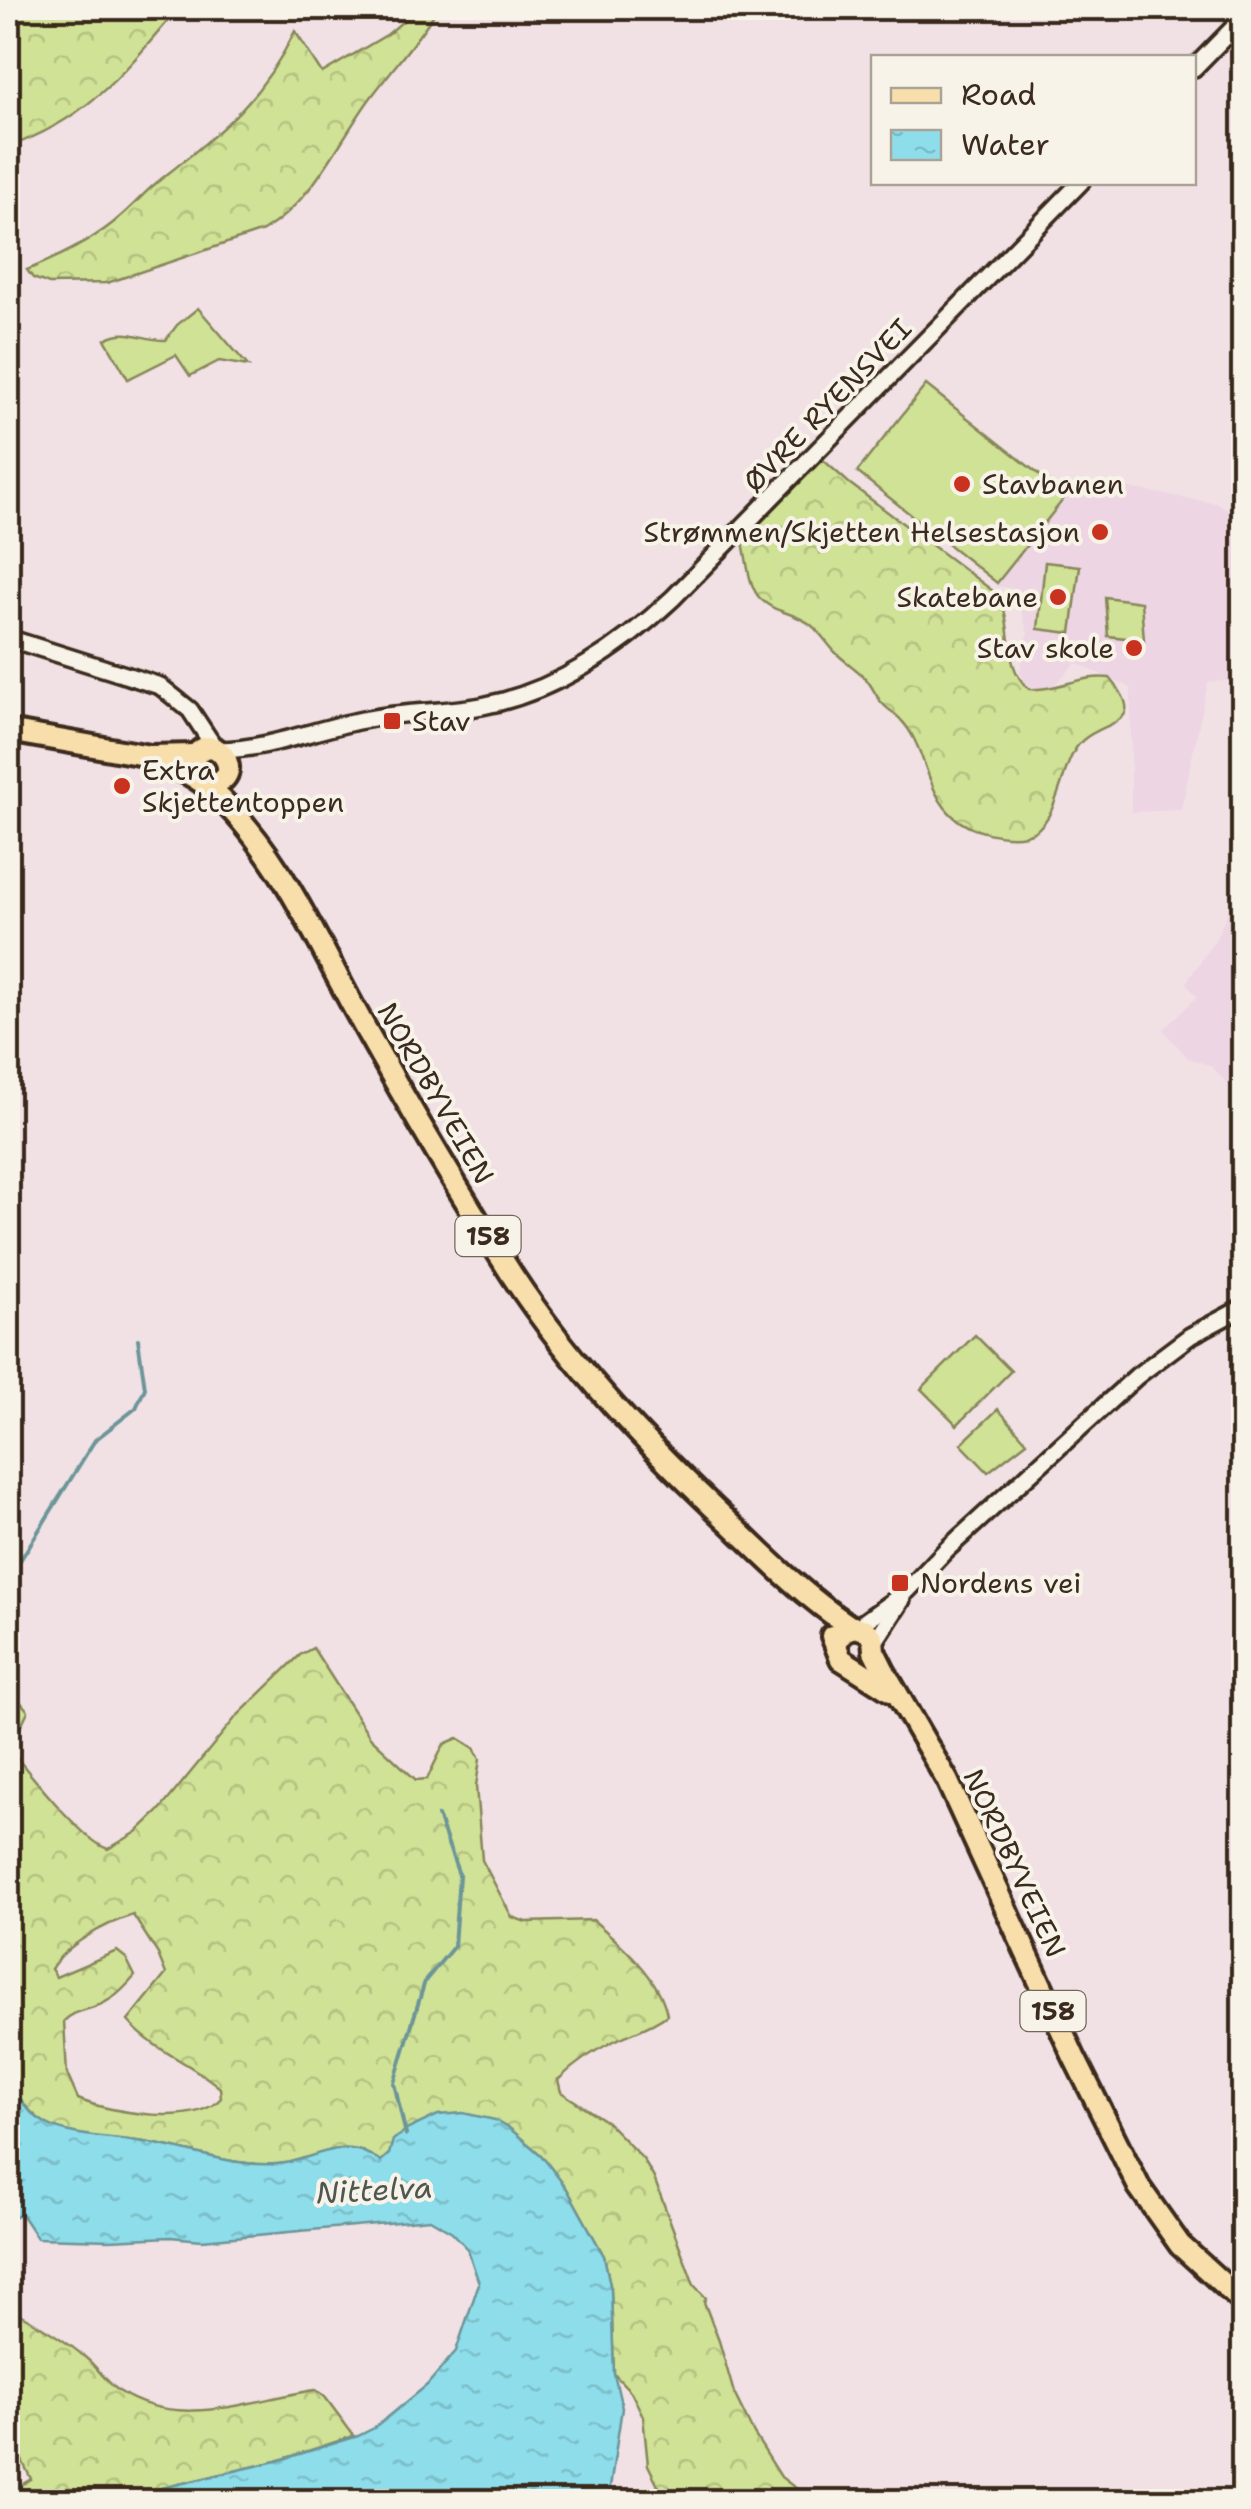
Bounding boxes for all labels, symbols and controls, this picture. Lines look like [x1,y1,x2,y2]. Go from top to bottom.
legend [871,55,1196,185]
text: Road [961,74,1036,115]
text: Water [961,124,1050,165]
street label: ØVRE RYENSVEI [734,310,920,500]
place label: Stavbanen [982,465,1124,503]
marker: Stavbanen [951,473,973,495]
place label: Strømmen/Skjetten Helsestasjon [644,513,1080,551]
marker: Strømmen/Skjetten Helsestasjon [1089,521,1111,543]
place label: Skatebane [897,578,1038,616]
marker: Skatebane [1047,586,1069,608]
place label: Stav skole [977,629,1114,667]
marker: Stav skole [1123,637,1145,659]
place label: Stav [412,702,471,740]
marker: Stav [381,710,403,732]
place label: Extra Skjettentoppen [142,751,344,821]
marker: Extra Skjettentoppen [111,775,133,797]
street label: NORDBYVEIEN [369,995,503,1191]
road number: 158 [456,1216,520,1256]
place label: Nordens vei [920,1564,1081,1602]
marker: Nordens vei [889,1572,911,1594]
street label: NORDBYVEIEN [955,1763,1075,1963]
road number: 158 [1020,1991,1086,2031]
water label: Nittelva [315,2166,433,2214]

